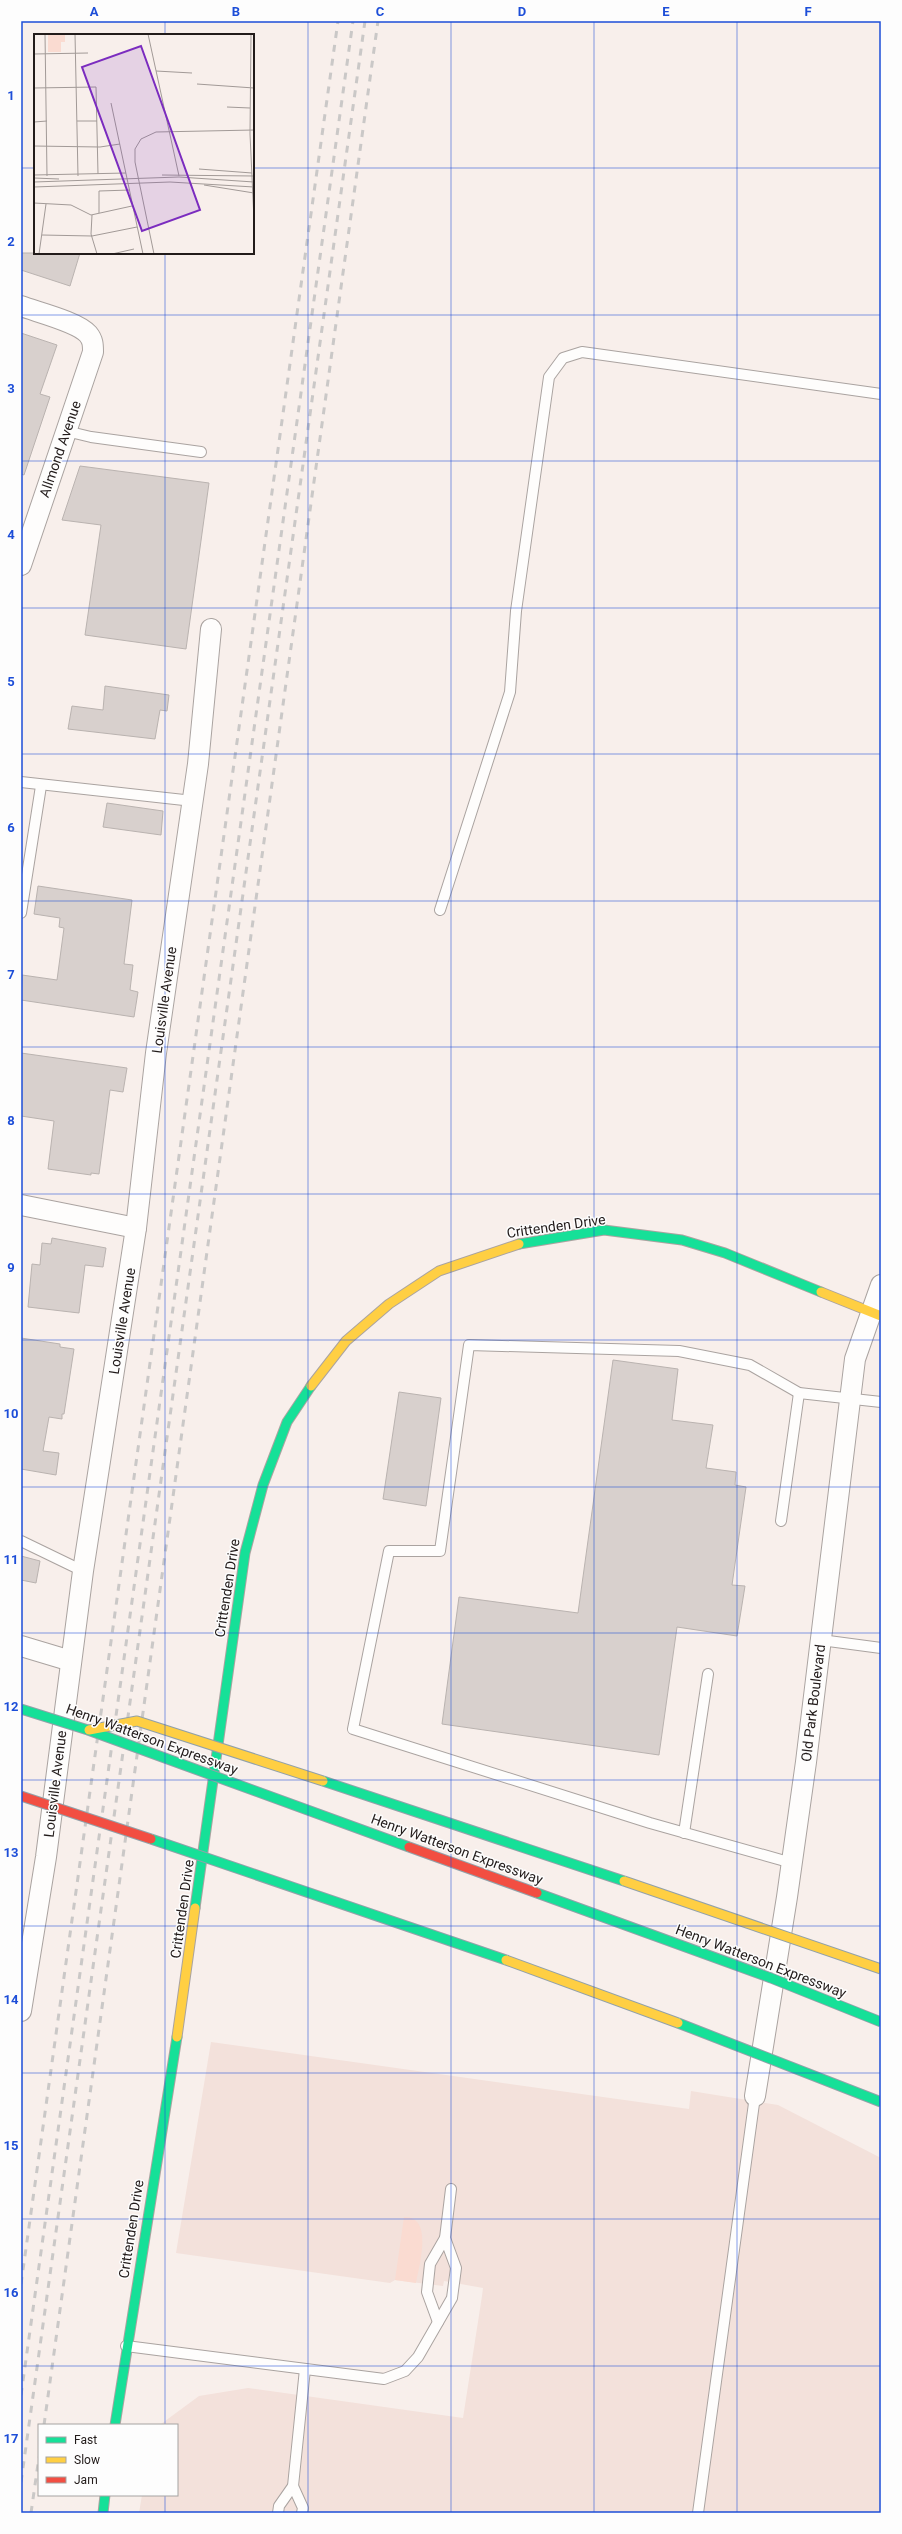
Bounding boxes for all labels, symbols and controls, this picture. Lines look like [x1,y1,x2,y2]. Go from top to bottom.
text: A [90,4,99,19]
text: B [232,4,240,19]
text: C [376,4,385,19]
text: D [518,4,526,19]
text: E [662,4,670,19]
text: F [804,4,812,19]
inset map [34,34,254,254]
text: 1 [7,88,15,103]
text: 2 [7,234,15,249]
text: 3 [7,381,15,396]
street label: Allmond Avenue [36,399,84,499]
text: 4 [7,527,15,542]
text: 5 [7,674,15,689]
text: 6 [7,820,15,835]
street label: Louisville Avenue [149,946,179,1054]
text: 7 [7,967,15,982]
text: 8 [7,1113,15,1128]
street label: Crittenden Drive [506,1211,606,1241]
text: 9 [7,1260,15,1275]
street label: Louisville Avenue [106,1267,138,1375]
text: 10 [4,1406,18,1421]
street label: Crittenden Drive [211,1538,243,1638]
text: 11 [4,1552,18,1567]
street label: Old Park Boulevard [798,1643,828,1763]
text: 12 [4,1699,18,1714]
street label: Henry Watterson Expressway [64,1700,240,1778]
street label: Louisville Avenue [41,1730,69,1838]
street label: Henry Watterson Expressway [369,1810,545,1888]
text: 13 [4,1845,18,1860]
street label: Crittenden Drive [167,1859,197,1959]
street label: Henry Watterson Expressway [673,1921,849,2001]
text: 14 [4,1992,19,2007]
text: 15 [4,2138,18,2153]
street label: Crittenden Drive [115,2179,147,2279]
text: 16 [4,2285,19,2300]
legend [38,2424,178,2496]
text: 17 [4,2431,18,2446]
text: Fast [74,2433,97,2447]
text: Slow [74,2453,100,2467]
text: Jam [74,2473,98,2487]

